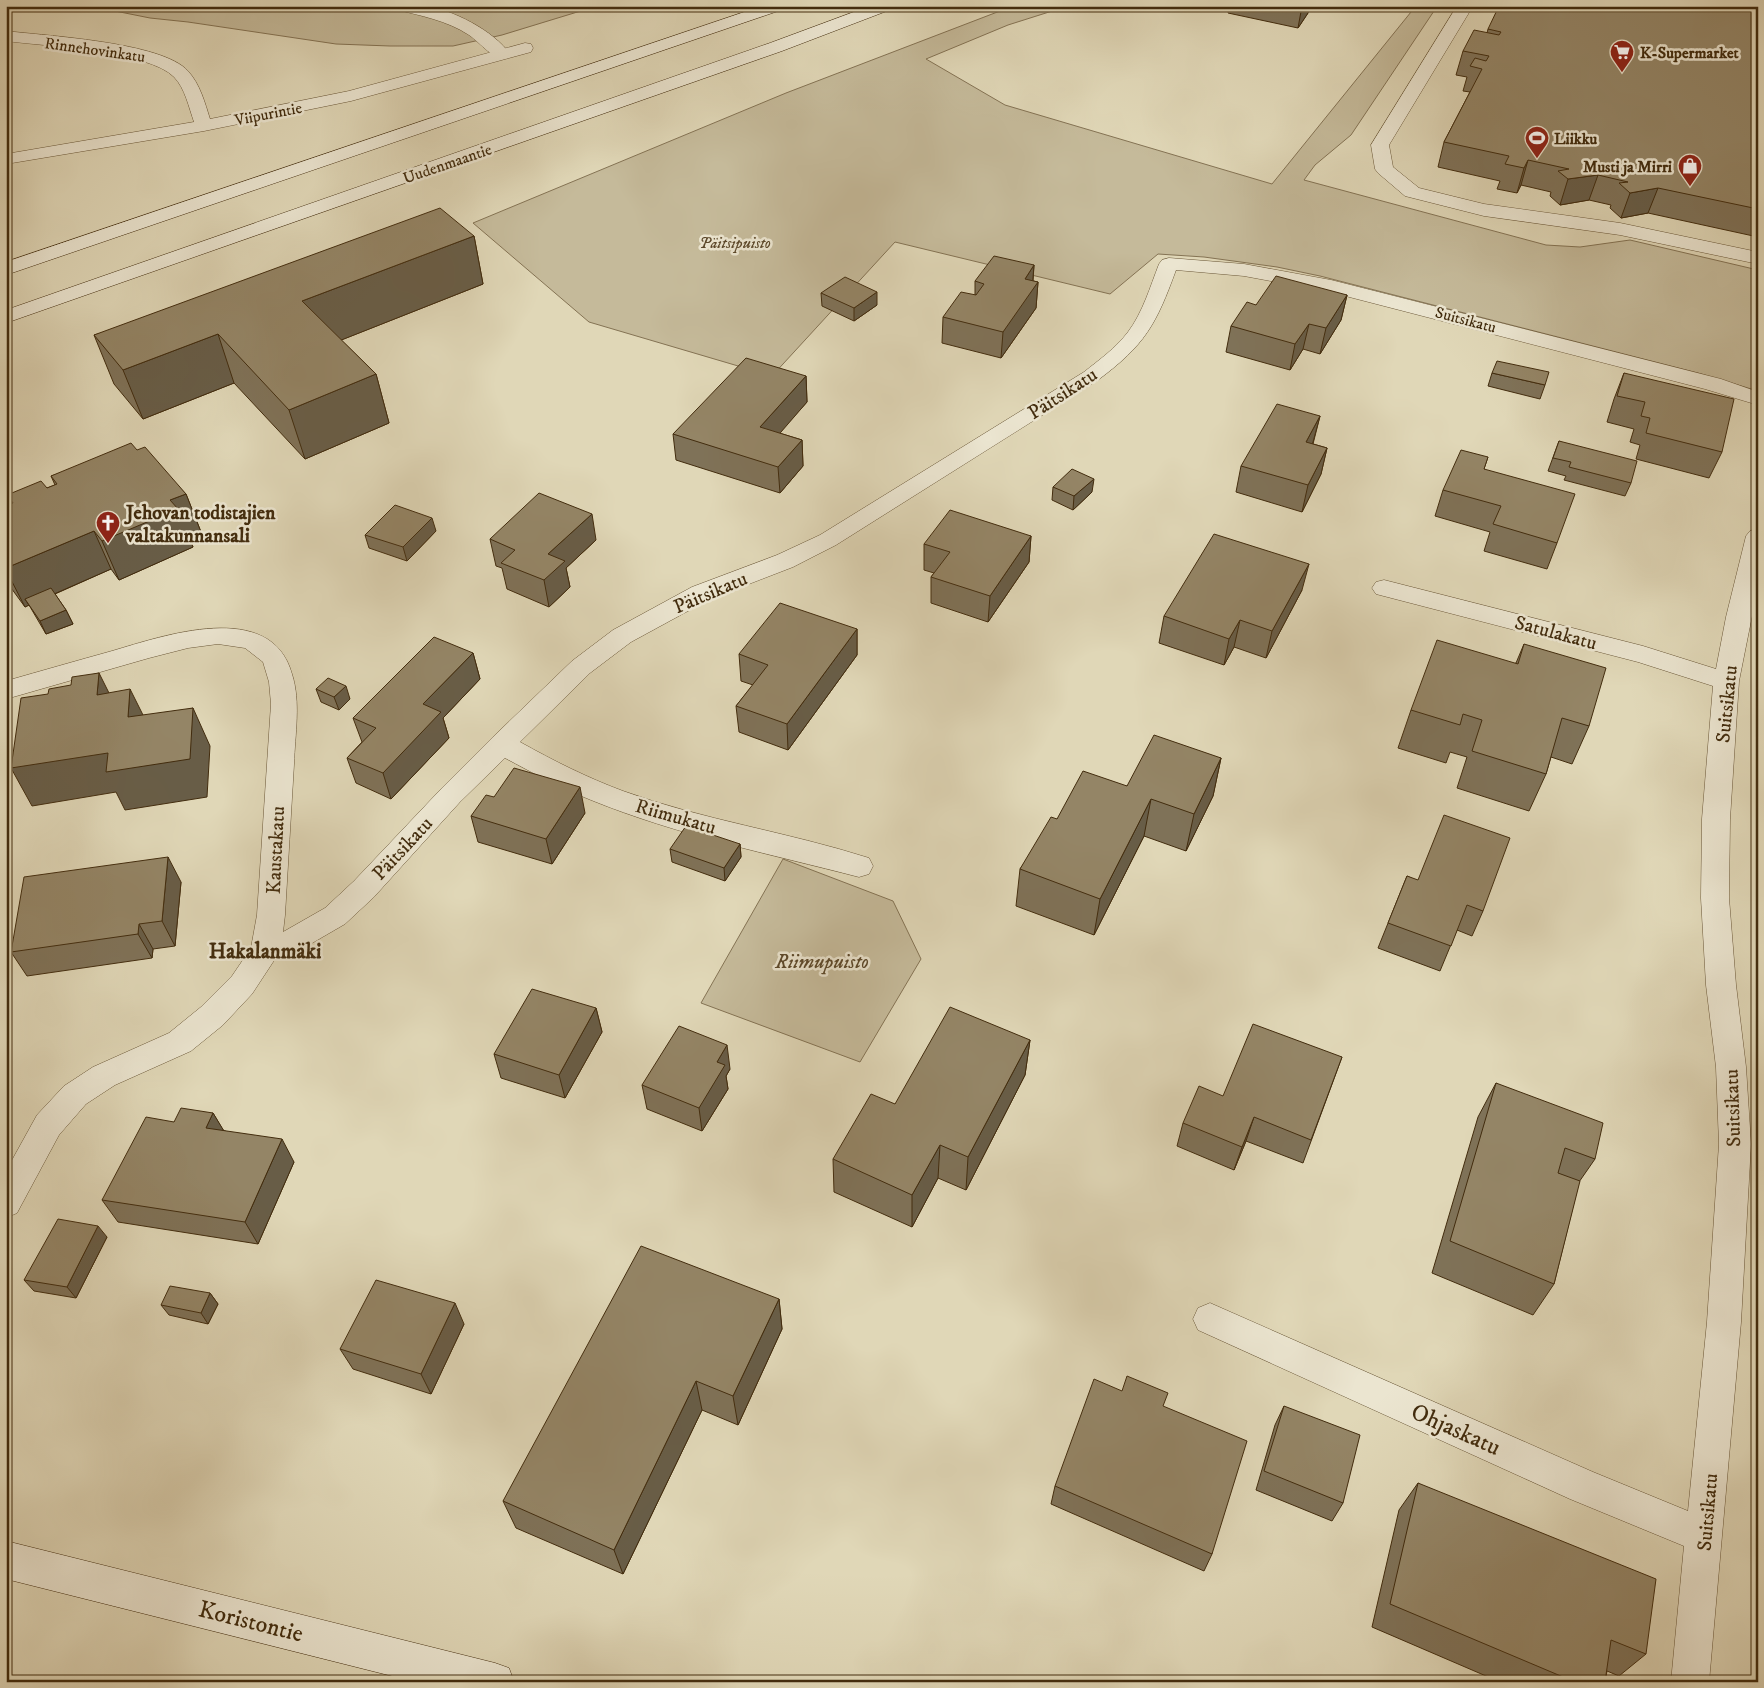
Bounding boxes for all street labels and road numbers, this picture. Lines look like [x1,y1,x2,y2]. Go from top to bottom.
street label: Rinnehovinkatu [43,33,147,67]
street label: Viipurintie [232,98,304,131]
street label: Uudenmaantie [400,139,495,188]
street label: Suitsikatu [1433,302,1499,338]
street label: Päitsikatu [1023,363,1102,426]
street label: Päitsikatu [670,567,751,620]
street label: Satulakatu [1512,611,1599,656]
street label: Suitsikatu [1711,664,1744,744]
street label: Riimukatu [632,794,719,841]
street label: Kaustakatu [262,805,291,895]
street label: Päitsikatu [367,812,439,886]
street label: Suitsikatu [1720,1069,1747,1147]
street label: Ohjaskatu [1406,1397,1505,1463]
street label: Suitsikatu [1693,1472,1724,1552]
street label: Koristontie [195,1594,306,1649]

